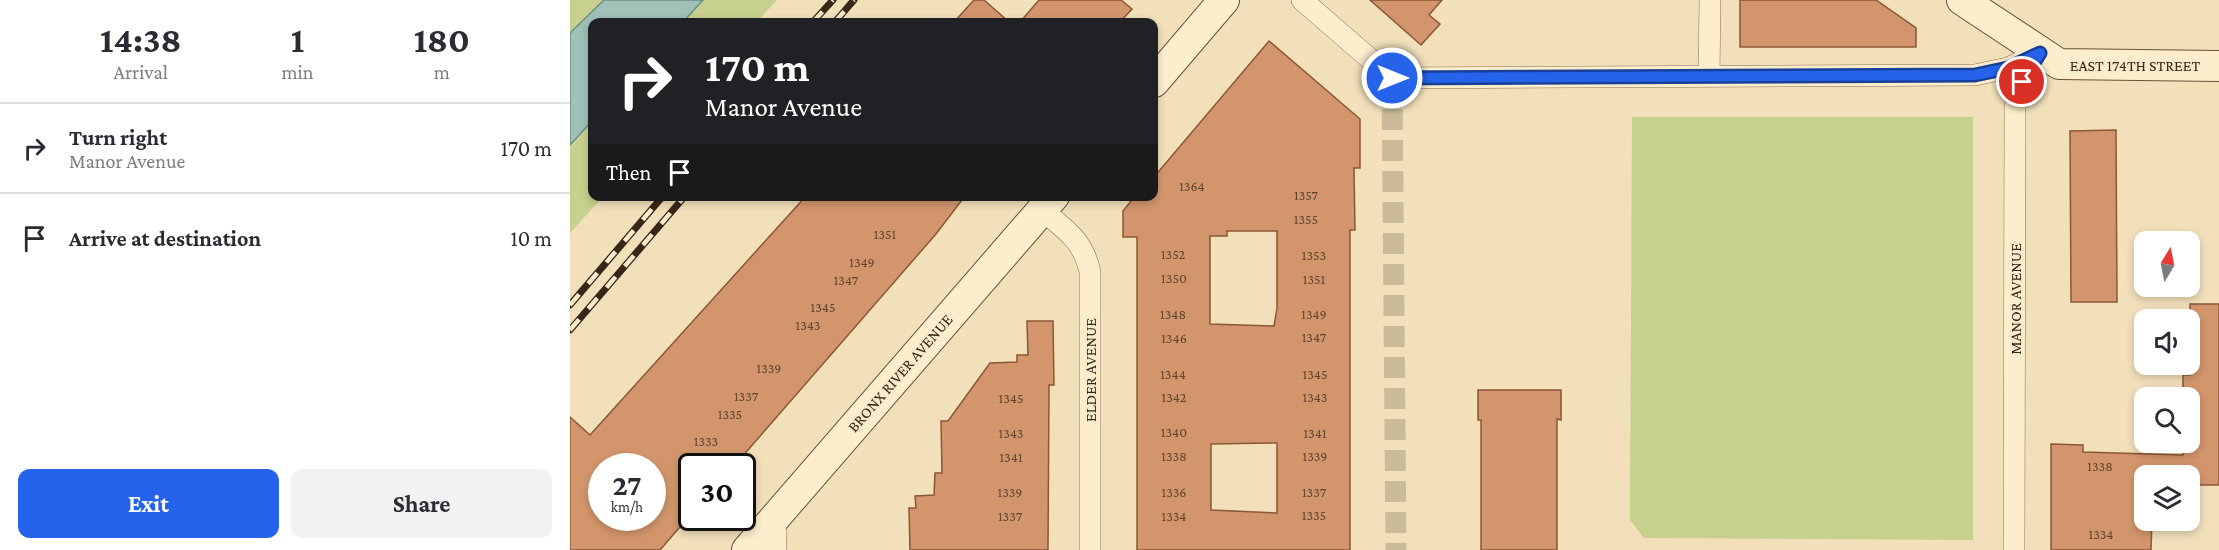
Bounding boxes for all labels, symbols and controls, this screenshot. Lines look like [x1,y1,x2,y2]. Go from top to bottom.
text: 14:38 [100,20,181,60]
text: 1 [291,20,304,60]
text: 180 [414,20,470,60]
icon: right [606,42,684,120]
text: 170 m [705,43,810,90]
position arrow [1360,46,1424,110]
pin [1996,56,2047,107]
street label: EAST 174TH STREET [2070,57,2200,74]
text: Arrival [114,61,168,83]
text: min [282,61,314,83]
text: m [434,61,450,83]
icon: arrive [2005,65,2038,98]
text: Manor Avenue [705,92,862,122]
text: Turn right [69,125,167,150]
icon: right [18,132,51,165]
text: 170 m [501,136,552,161]
text: Manor Avenue [69,150,185,172]
icon: arrive [663,156,696,189]
text: Then [606,160,651,185]
house number: 1364 [1179,178,1205,194]
house number: 1357 [1294,187,1319,203]
house number: 1355 [1294,211,1318,227]
icon: arrive [18,222,51,255]
text: Arrive at destination [69,226,261,251]
text: 10 m [510,226,552,251]
house number: 1351 [874,226,897,242]
north arrow [2134,231,2200,297]
map controls [2134,231,2200,531]
street label: MANOR AVENUE [2007,243,2024,355]
house number: 1352 [1161,246,1185,262]
house number: 1353 [1302,247,1326,263]
house number: 1349 [849,254,875,270]
house number: 1350 [1161,270,1187,286]
house number: 1351 [1303,271,1326,287]
house number: 1347 [834,272,859,288]
house number: 1345 [811,299,835,315]
house number: 1348 [1160,306,1186,322]
house number: 1349 [1301,306,1327,322]
button: sound [2134,309,2200,375]
street label: BRONX RIVER AVENUE [844,310,956,435]
house number: 1343 [796,317,820,333]
street label: ELDER AVENUE [1082,318,1099,422]
house number: 1347 [1302,329,1327,345]
house number: 1346 [1161,330,1187,346]
house number: 1339 [757,360,781,376]
house number: 1344 [1160,366,1186,382]
house number: 1345 [1303,366,1327,382]
button: search [2134,387,2200,453]
house number: 1337 [734,388,759,404]
house number: 1342 [1162,389,1187,405]
house number: 1343 [1303,389,1327,405]
house number: 1345 [999,390,1023,406]
house number: 1335 [718,406,742,422]
house number: 1340 [1161,424,1187,440]
house number: 1343 [999,425,1023,441]
house number: 1341 [1303,425,1327,441]
house number: 1333 [694,433,718,449]
house number: 1338 [1161,448,1187,464]
house number: 1339 [1303,448,1327,464]
house number: 1341 [999,449,1023,465]
speed limit sign: 30 [678,453,756,531]
house number: 1338 [2087,458,2113,474]
button: layers [2134,465,2200,531]
text: 27 [612,468,642,501]
button: Exit [18,469,279,538]
button: Share [291,469,552,538]
house number: 1339 [998,484,1022,500]
house number: 1336 [1162,484,1186,500]
house number: 1337 [1302,484,1327,500]
text: km/h [611,499,643,515]
house number: 1335 [1302,507,1326,523]
house number: 1337 [998,508,1023,524]
house number: 1334 [1161,508,1187,524]
house number: 1334 [2088,526,2114,542]

